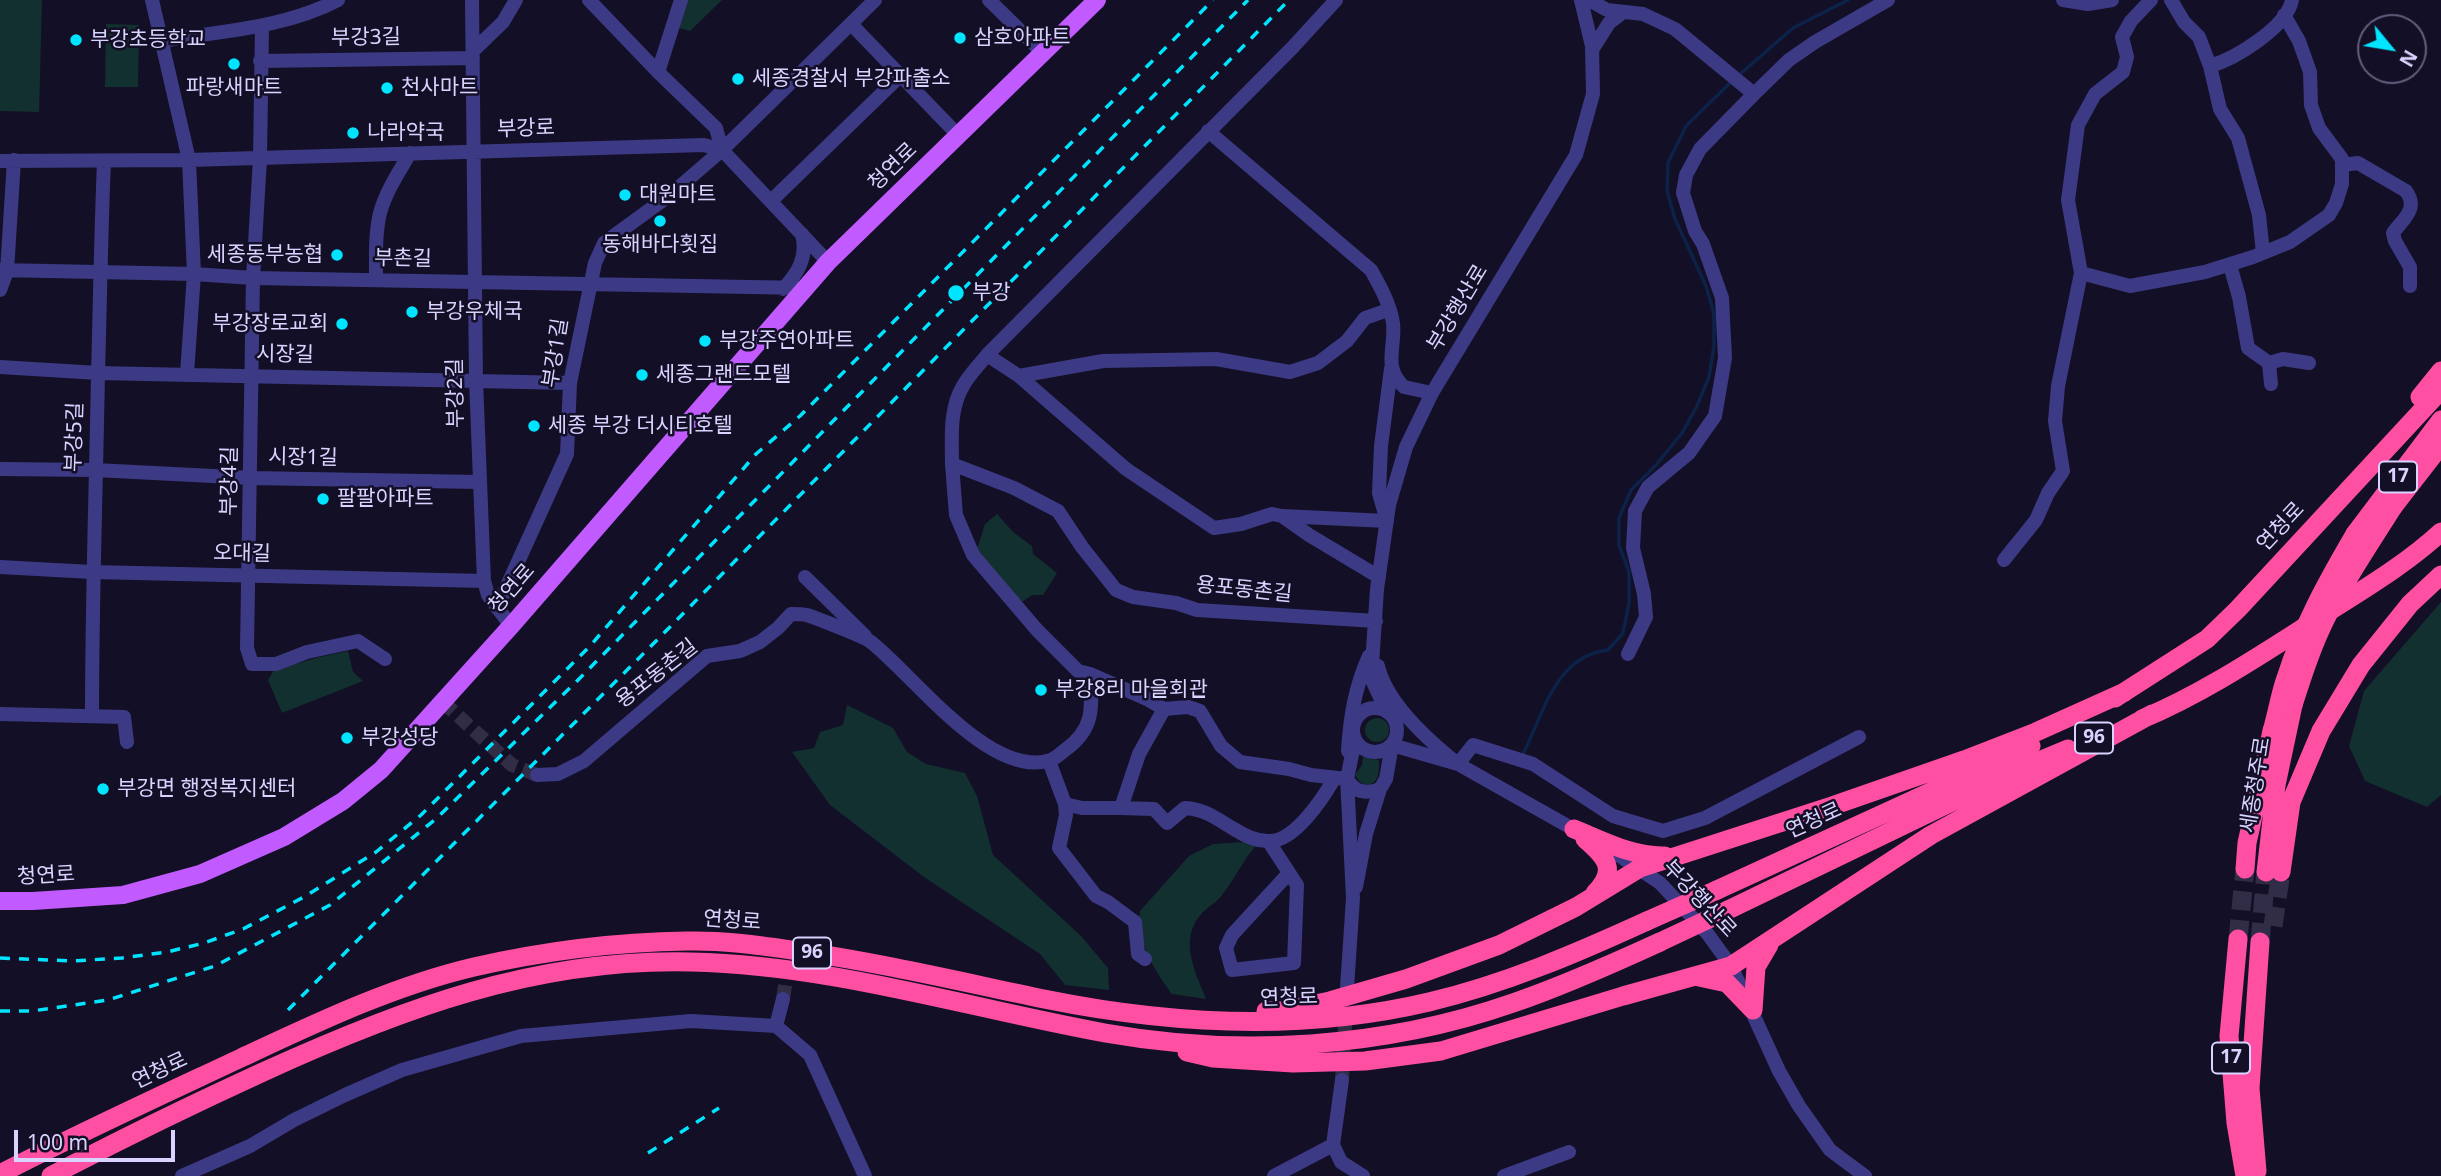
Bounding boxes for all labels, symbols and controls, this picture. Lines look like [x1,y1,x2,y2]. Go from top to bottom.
north arrow [2357,14,2427,84]
street label: 부강3길 [331,25,401,51]
place label: 삼호아파트 [974,25,1071,51]
place label: 부강초등학교 [90,27,206,53]
marker: 삼호아파트 [952,30,968,46]
marker: 부강초등학교 [68,32,84,48]
text: N [2393,45,2424,72]
marker: 파랑새마트 [226,56,242,72]
place label: 세종경찰서 부강파출소 [752,66,951,92]
marker: 세종경찰서 부강파출소 [730,71,746,87]
place label: 파랑새마트 [186,75,282,101]
place label: 천사마트 [401,75,478,101]
marker: 천사마트 [379,80,395,96]
street label: 부강로 [497,115,555,143]
place label: 나라약국 [367,120,444,146]
marker: 나라약국 [345,125,361,141]
street label: 청연로 [863,138,923,196]
place label: 대원마트 [639,182,716,208]
marker: 대원마트 [617,187,633,203]
marker: 동해바다횟집 [652,213,668,229]
place label: 동해바다횟집 [602,232,718,258]
place label: 세종동부농협 [207,242,323,268]
street label: 부촌길 [374,246,432,272]
marker: 세종동부농협 [329,247,345,263]
street label: 부강행산로 [1422,260,1494,356]
place label: 부강 [972,280,1011,306]
marker: 부강 [946,283,966,303]
place label: 부강우체국 [426,299,523,325]
marker: 부강우체국 [404,304,420,320]
place label: 부강장로교회 [212,311,328,337]
marker: 부강장로교회 [334,316,350,332]
street label: 부강1길 [538,316,574,390]
place label: 부강주연아파트 [719,328,854,354]
marker: 부강주연아파트 [697,333,713,349]
street label: 시장길 [256,342,314,368]
street label: 부강2길 [443,358,469,428]
place label: 세종그랜드모텔 [656,362,791,388]
marker: 세종그랜드모텔 [634,367,650,383]
street label: 부강5길 [61,402,89,472]
place label: 세종 부강 더시티호텔 [548,413,733,439]
marker: 세종 부강 더시티호텔 [526,418,542,434]
street label: 시장1길 [268,445,338,471]
street label: 부강4길 [217,446,243,516]
road number: 17 [2379,462,2417,492]
place label: 팔팔아파트 [337,486,434,512]
marker: 팔팔아파트 [315,491,331,507]
street label: 연청로 [2252,497,2310,557]
street label: 오대길 [213,541,271,567]
street label: 청연로 [483,559,541,619]
street label: 용포동촌길 [1195,572,1293,608]
street label: 용포동촌길 [611,634,703,714]
place label: 부강8리 마을회관 [1055,677,1208,703]
marker: 부강8리 마을회관 [1033,682,1049,698]
road number: 96 [2075,722,2113,754]
place label: 부강성당 [361,725,438,751]
marker: 부강성당 [339,730,355,746]
street label: 세종청주로 [2236,735,2276,835]
place label: 부강면 행정복지센터 [117,776,296,802]
marker: 부강면 행정복지센터 [95,781,111,797]
street label: 연청로 [1782,798,1846,844]
street label: 부강행산로 [1657,855,1741,943]
street label: 청연로 [16,862,76,890]
street label: 연청로 [702,906,762,936]
road number: 96 [793,937,831,968]
street label: 연청로 [1260,984,1318,1012]
road number: 17 [2212,1042,2250,1074]
street label: 연청로 [128,1047,192,1095]
scale bar [18,1116,178,1160]
text: 100 m [27,1128,88,1156]

